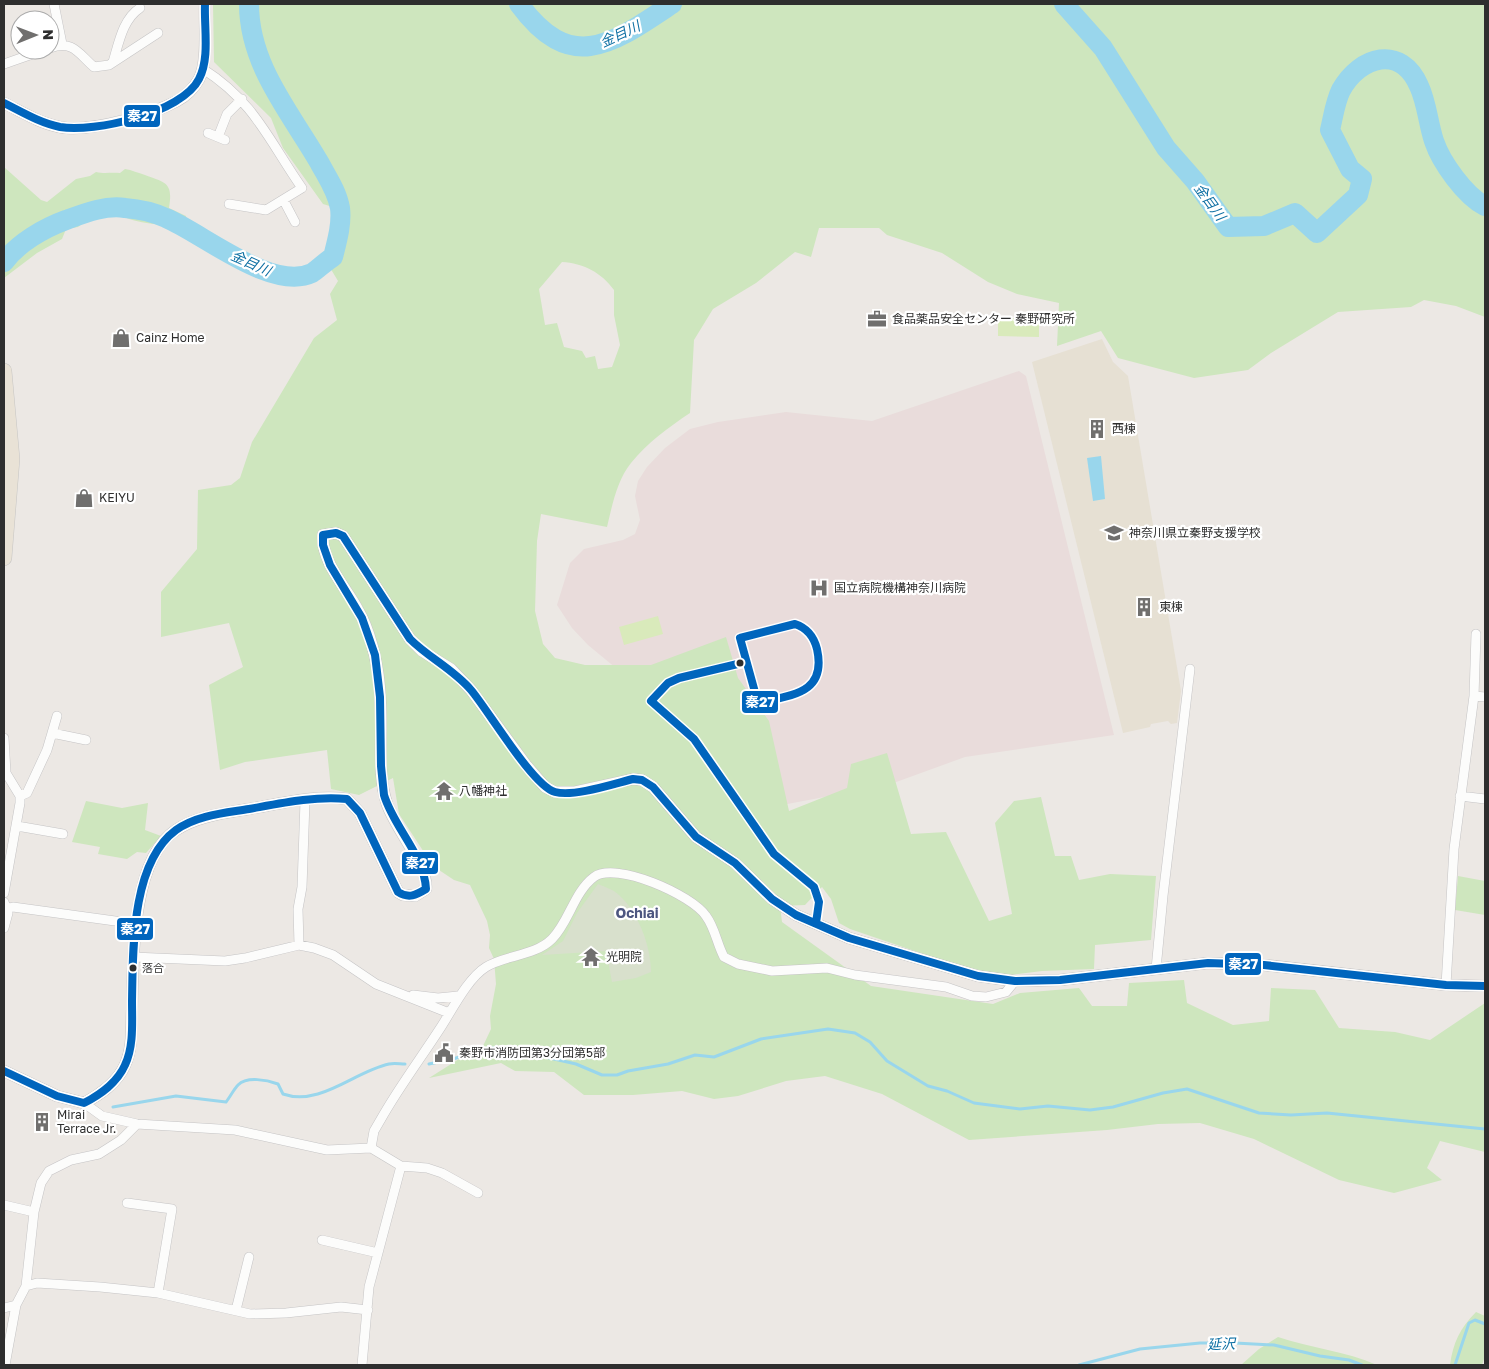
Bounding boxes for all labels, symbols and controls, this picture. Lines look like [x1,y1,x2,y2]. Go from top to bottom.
north arrow [10,10,60,60]
water label: 金目川 [597,16,644,50]
text: N [40,29,57,40]
line badge: 秦27 [123,104,161,128]
text: 秦27 [127,107,157,124]
water label: 金目川 [1191,180,1231,225]
water label: 金目川 [229,246,276,280]
office icon: 食品薬品安全センター 秦野研究所 [866,308,888,330]
place label: 食品薬品安全センター 秦野研究所 [892,311,1075,326]
shop icon: Cainz Home [110,327,132,349]
place label: Cainz Home [136,330,205,345]
building icon: 西棟 [1086,418,1108,440]
place label: 西棟 [1112,421,1136,436]
shop icon: KEIYU [73,487,95,509]
place label: KEIYU [99,490,135,505]
school or university icon: 神奈川県立秦野支援学校 [1103,522,1125,544]
place label: 神奈川県立秦野支援学校 [1129,525,1261,540]
hospital icon: 国立病院機構神奈川病院 [808,577,830,599]
place label: 国立病院機構神奈川病院 [834,580,966,595]
building icon: 東棟 [1133,596,1155,618]
place label: 東棟 [1159,599,1183,614]
unlabelled marker [735,658,745,668]
line badge: 秦27 [741,690,779,714]
text: 秦27 [745,693,775,710]
temple icon: 八幡神社 [433,780,455,802]
place label: 八幡神社 [459,783,507,798]
line badge: 秦27 [401,851,439,875]
text: 秦27 [405,854,435,871]
district label: Ochiai [615,904,659,921]
line badge: 秦27 [116,917,154,941]
text: 秦27 [120,920,150,937]
temple icon: 光明院 [580,946,602,968]
place label: 光明院 [606,949,642,964]
line badge: 秦27 [1224,952,1262,976]
text: 秦27 [1228,955,1258,972]
place label: 落合 [142,961,164,974]
marker: 落合 [128,963,138,973]
public building icon: 秦野市消防団第3分団第5部 [433,1042,455,1064]
place label: 秦野市消防団第3分団第5部 [459,1045,605,1060]
place label: Mirai Terrace Jr. [57,1107,116,1136]
building icon: Mirai Terrace Jr. [31,1111,53,1133]
water label: 延沢 [1207,1334,1237,1352]

